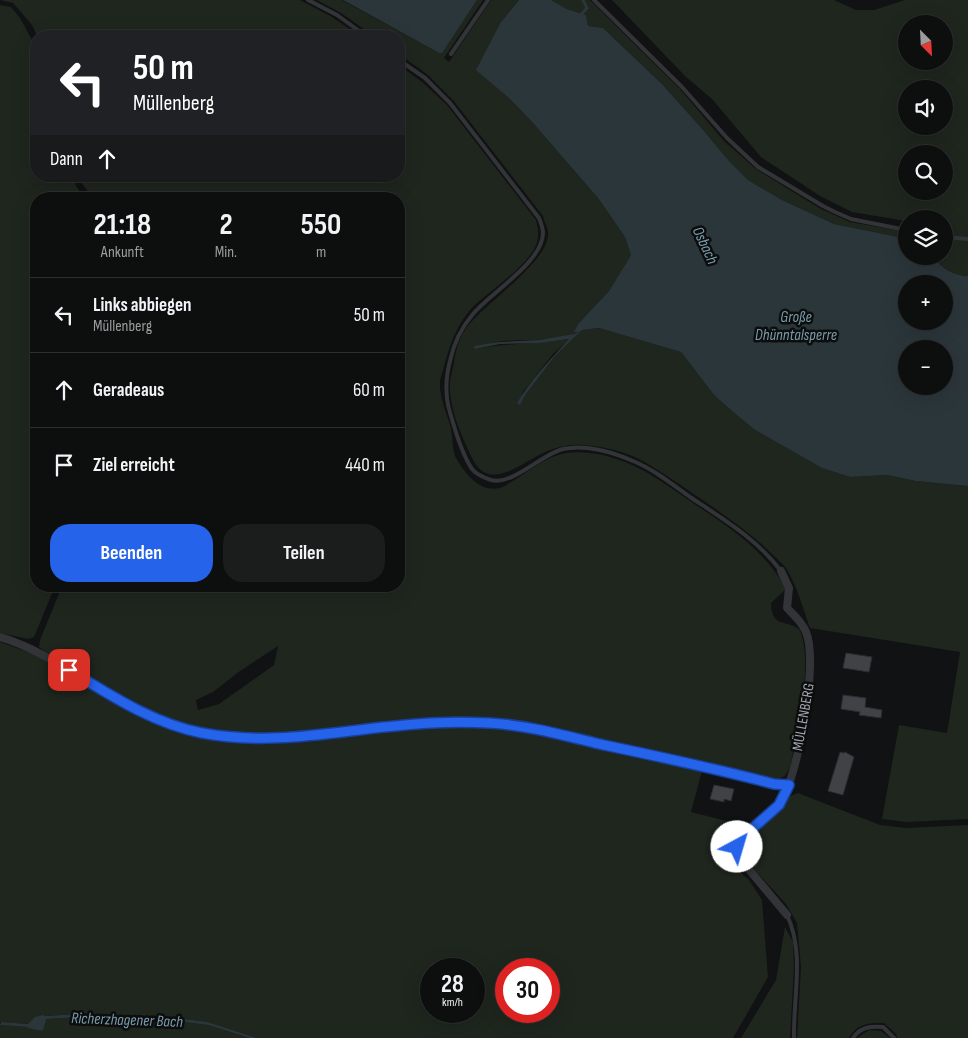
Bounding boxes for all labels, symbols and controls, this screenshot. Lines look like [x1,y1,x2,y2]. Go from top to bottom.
north arrow [898,15,952,70]
map controls [898,15,953,395]
text: 50 m [133,47,194,90]
icon: left [50,50,115,115]
button: sound [898,80,953,135]
text: Müllenberg [133,90,214,117]
icon: ahead [93,145,121,173]
button: search [898,145,953,200]
text: Dann [50,148,83,171]
text: 21:18 [94,207,151,243]
text: 2 [219,207,233,243]
text: 550 [301,207,341,243]
button: layers [898,210,953,265]
water label: Osbach [688,224,722,268]
text: Ankunft [101,243,144,262]
text: Min. [215,243,237,262]
text: m [316,243,326,262]
button: + [898,275,953,330]
text: Links abbiegen [93,294,191,317]
icon: left [50,301,78,329]
text: 50 m [354,304,385,327]
water label: Große Dhünntalsperre [755,308,837,345]
text: Müllenberg [93,317,152,336]
button: − [898,340,953,395]
icon: ahead [50,376,78,404]
text: Geradeaus [93,379,164,402]
text: 60 m [353,379,385,402]
icon: arrive [50,451,78,479]
text: Ziel erreicht [93,454,175,477]
text: 440 m [345,454,385,477]
button: Beenden [50,524,213,582]
button: Teilen [223,524,385,582]
pin [48,649,90,691]
icon: arrive [55,656,83,684]
street label: MÜLLENBERG [788,682,819,752]
position arrow [710,820,762,872]
speed limit sign: 30 [495,958,560,1023]
text: 28 [441,969,464,1000]
text: km/h [442,995,463,1010]
water label: Richerzhagener Bach [71,1009,183,1032]

